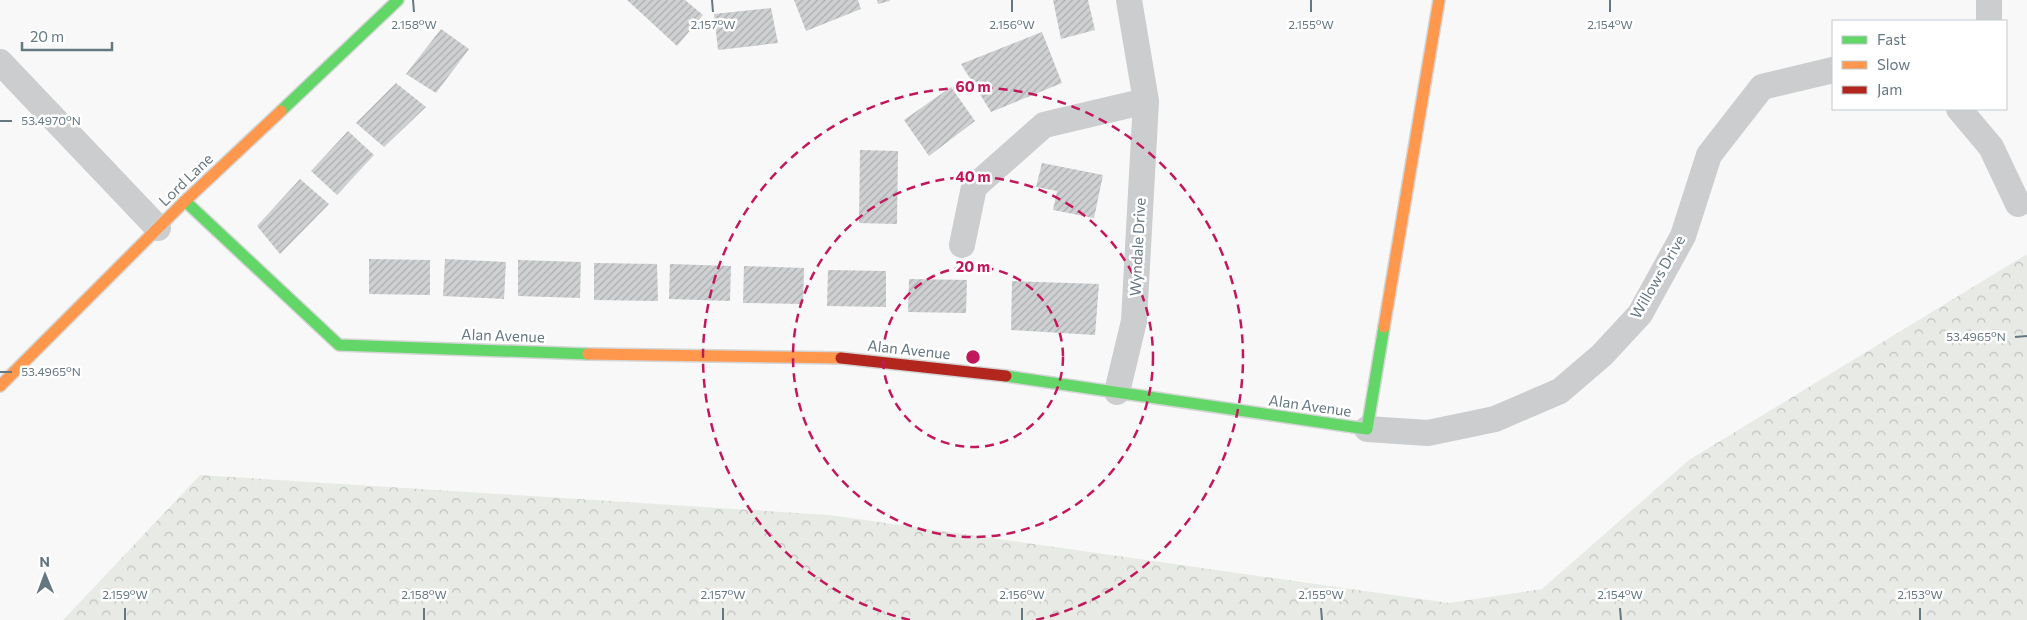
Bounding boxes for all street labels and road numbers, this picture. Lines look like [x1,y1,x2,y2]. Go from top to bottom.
street label: Lord Lane [155,149,216,209]
street label: Wyndale Drive [1125,197,1149,297]
street label: Willows Drive [1626,231,1688,321]
street label: Alan Avenue [461,325,545,345]
street label: Alan Avenue [867,336,952,362]
street label: Alan Avenue [1268,390,1353,420]

